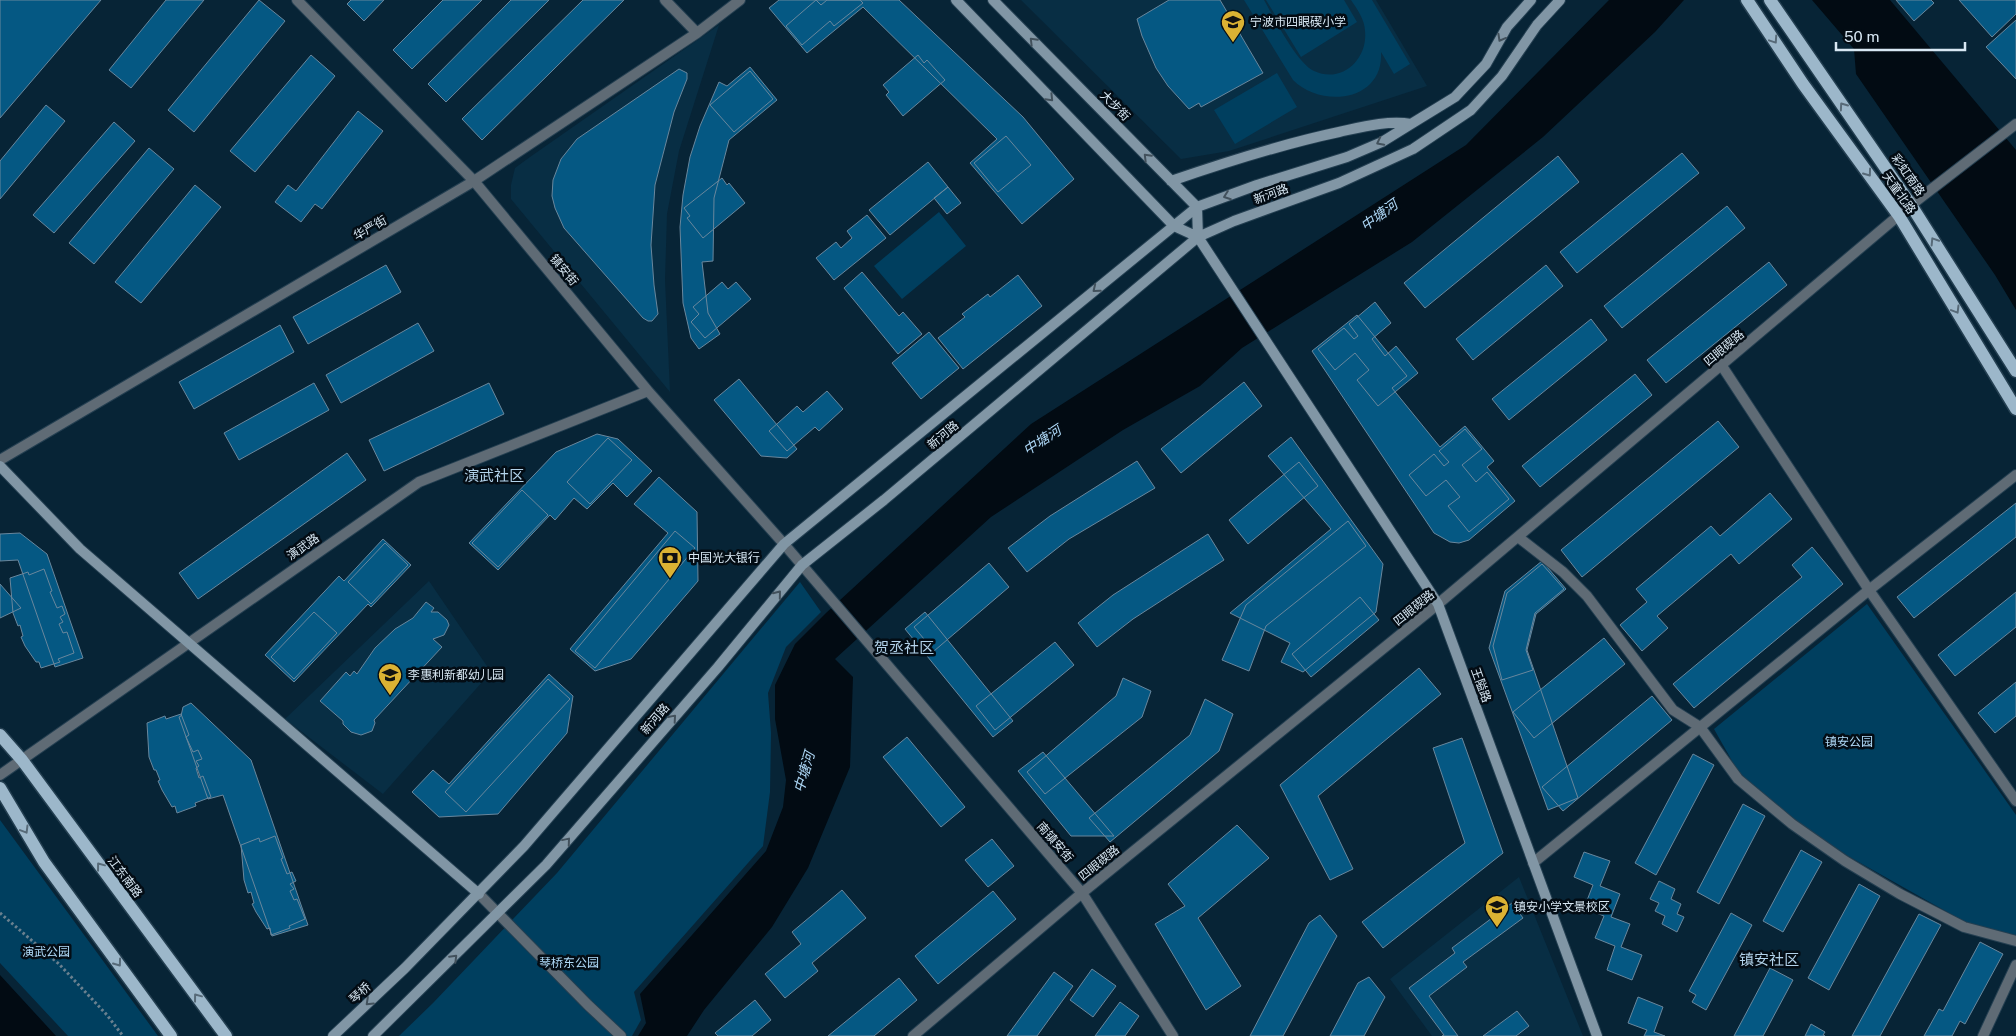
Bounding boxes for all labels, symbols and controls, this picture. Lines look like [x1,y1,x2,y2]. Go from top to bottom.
school or university icon: 宁波市四眼碶小学 [1220,9,1246,43]
place label: 宁波市四眼碶小学 [1250,15,1346,29]
scale bar [1836,20,1965,52]
text: 50 m [1844,28,1879,45]
one-way arrow [1497,32,1507,41]
one-way arrow [1768,35,1777,44]
one-way arrow [1030,38,1039,47]
street label: 大步街 [1097,88,1133,124]
one-way arrow [1045,92,1054,101]
one-way arrow [1840,102,1849,112]
one-way arrow [1377,136,1386,146]
street label: 彩虹南路 [1888,151,1928,199]
one-way arrow [1144,153,1153,162]
one-way arrow [1862,167,1871,177]
street label: 天童北路 [1879,169,1919,217]
street label: 新河路 [1252,181,1290,207]
one-way arrow [1224,190,1232,200]
water label: 中塘河 [1357,194,1403,234]
street label: 华严街 [351,213,389,243]
one-way arrow [1931,237,1940,246]
street label: 镇安街 [547,252,581,288]
one-way arrow [1093,284,1102,292]
one-way arrow [1949,304,1959,313]
street label: 四眼碶路 [1701,327,1747,369]
street label: 新河路 [925,418,961,452]
water label: 中塘河 [1020,420,1066,458]
district label: 演武社区 [464,467,524,484]
street label: 演武路 [284,531,322,563]
bank icon: 中国光大银行 [657,545,683,579]
place label: 中国光大银行 [688,551,760,565]
street label: 四眼碶路 [1391,587,1437,629]
one-way arrow [772,591,780,600]
district label: 贺丞社区 [874,639,934,656]
school or university icon: 李惠利新都幼儿园 [377,662,403,696]
street label: 王隘路 [1468,666,1494,704]
place label: 李惠利新都幼儿园 [408,668,504,682]
street label: 新河路 [638,701,672,737]
one-way arrow [667,715,676,724]
park label: 镇安公园 [1825,735,1873,749]
water label: 中塘河 [791,747,818,794]
street label: 南镇安街 [1034,819,1076,865]
one-way arrow [19,824,29,833]
one-way arrow [561,838,569,847]
street label: 四眼碶路 [1076,842,1122,884]
street label: 江东南路 [105,854,145,900]
one-way arrow [97,862,106,872]
school or university icon: 镇安小学文景校区 [1484,894,1510,928]
place label: 镇安小学文景校区 [1514,900,1610,914]
park label: 演武公园 [22,945,70,959]
district label: 镇安社区 [1739,951,1799,968]
one-way arrow [448,954,457,963]
park label: 琴桥东公园 [539,956,599,970]
one-way arrow [112,957,121,967]
street label: 琴桥 [346,980,374,1006]
one-way arrow [194,993,203,1003]
one-way arrow [366,996,375,1005]

